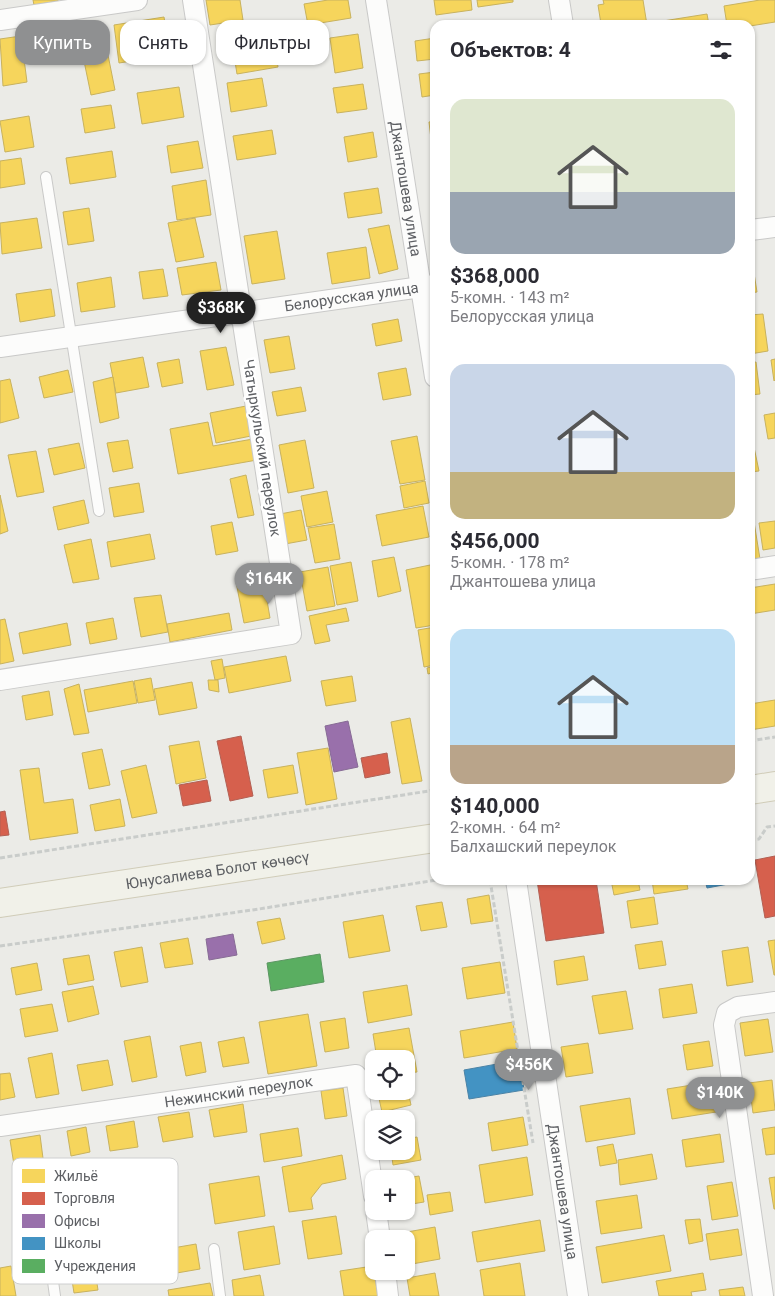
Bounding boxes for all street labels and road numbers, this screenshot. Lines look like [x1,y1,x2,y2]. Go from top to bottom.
street label: Джантошева улица [386,120,425,258]
street label: Белорусская улица [283,278,420,315]
street label: Чатыркульский переулок [239,358,285,538]
street label: Юнусалиева Болот көчөсү [125,848,311,893]
street label: Нежинский переулок [163,1072,314,1111]
street label: Джантошева улица [543,1123,581,1261]

